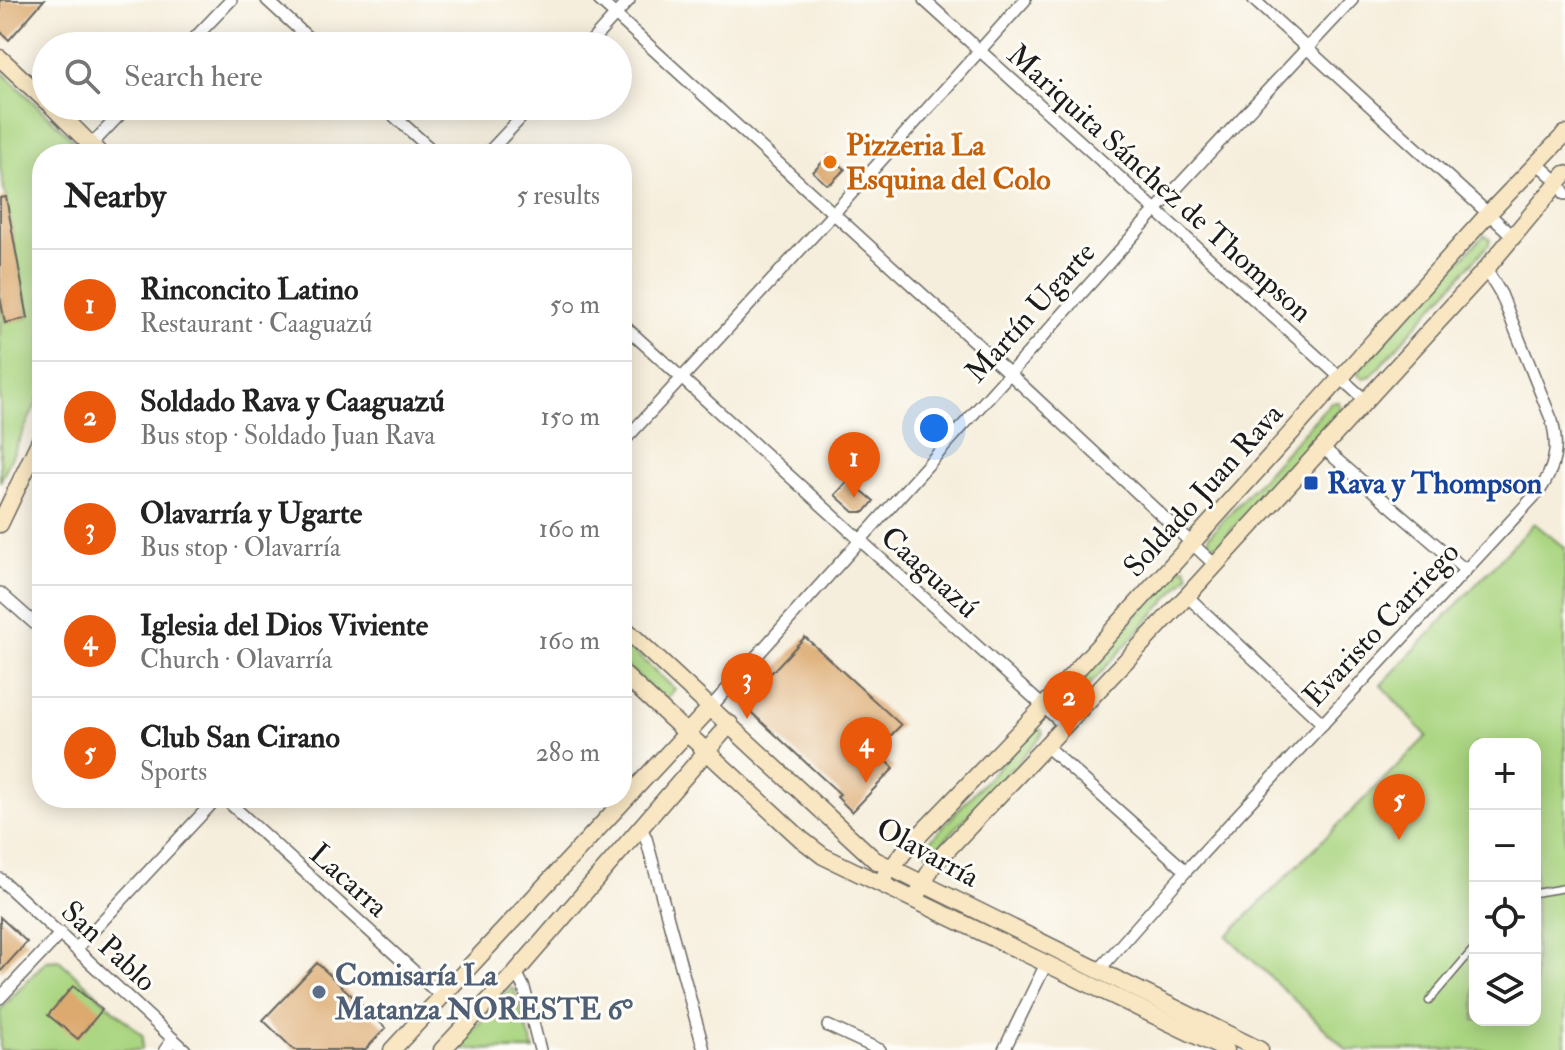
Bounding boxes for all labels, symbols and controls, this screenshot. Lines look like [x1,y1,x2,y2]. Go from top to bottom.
search box [32,32,632,120]
street label: Mariquita Sánchez de Thompson [999,37,1320,330]
icon: search [60,54,104,98]
text: Search here [124,58,263,95]
place label: Pizzeria La Esquina del Colo [846,127,1051,198]
marker: Pizzeria La Esquina del Colo [821,153,839,171]
text: Nearby [64,175,166,218]
text: 5 results [516,180,600,212]
street label: Martín Ugarte [958,234,1103,390]
text: Rinconcito Latino [140,271,359,308]
text: 1 [85,289,95,321]
text: 50 m [550,289,600,321]
text: Restaurant · Caaguazú [140,308,372,340]
text: Soldado Rava y Caaguazú [140,383,445,420]
street label: Soldado Juan Rava [1116,395,1291,585]
text: 2 [83,401,97,433]
text: 150 m [541,401,600,433]
your location [914,408,954,448]
text: Bus stop · Soldado Juan Rava [140,420,435,452]
pin: 1 [828,432,880,498]
place label: Rava y Thompson [1327,465,1543,502]
marker: Rava y Thompson [1302,474,1320,492]
text: Olavarría y Ugarte [140,495,362,532]
text: 3 [85,513,95,545]
text: 160 m [539,513,600,545]
street label: Caaguazú [873,519,986,626]
text: Bus stop · Olavarría [140,532,341,564]
street label: Evaristo Carriego [1296,534,1467,715]
text: Iglesia del Dios Viviente [140,607,428,644]
text: 4 [83,625,97,657]
text: 160 m [539,625,600,657]
text: Church · Olavarría [140,644,332,676]
pin: 3 [721,653,773,719]
pin: 2 [1043,671,1095,737]
pin: 4 [840,717,892,783]
text: Club San Cirano [140,719,340,756]
text: 5 [84,737,96,769]
text: 280 m [536,737,600,769]
map controls [1469,738,1541,1026]
button: + [1469,738,1541,810]
text: Sports [140,756,207,788]
pin: 5 [1373,774,1425,840]
street label: Olavarría [870,809,986,896]
button: − [1469,810,1541,882]
street label: Lacarra [302,835,396,926]
button: locate [1469,882,1541,954]
street label: San Pablo [53,893,164,1000]
button: layers [1469,954,1541,1026]
place label: Comisaría La Matanza NORESTE 6° [334,957,634,1028]
marker: Comisaría La Matanza NORESTE 6° [310,983,328,1001]

